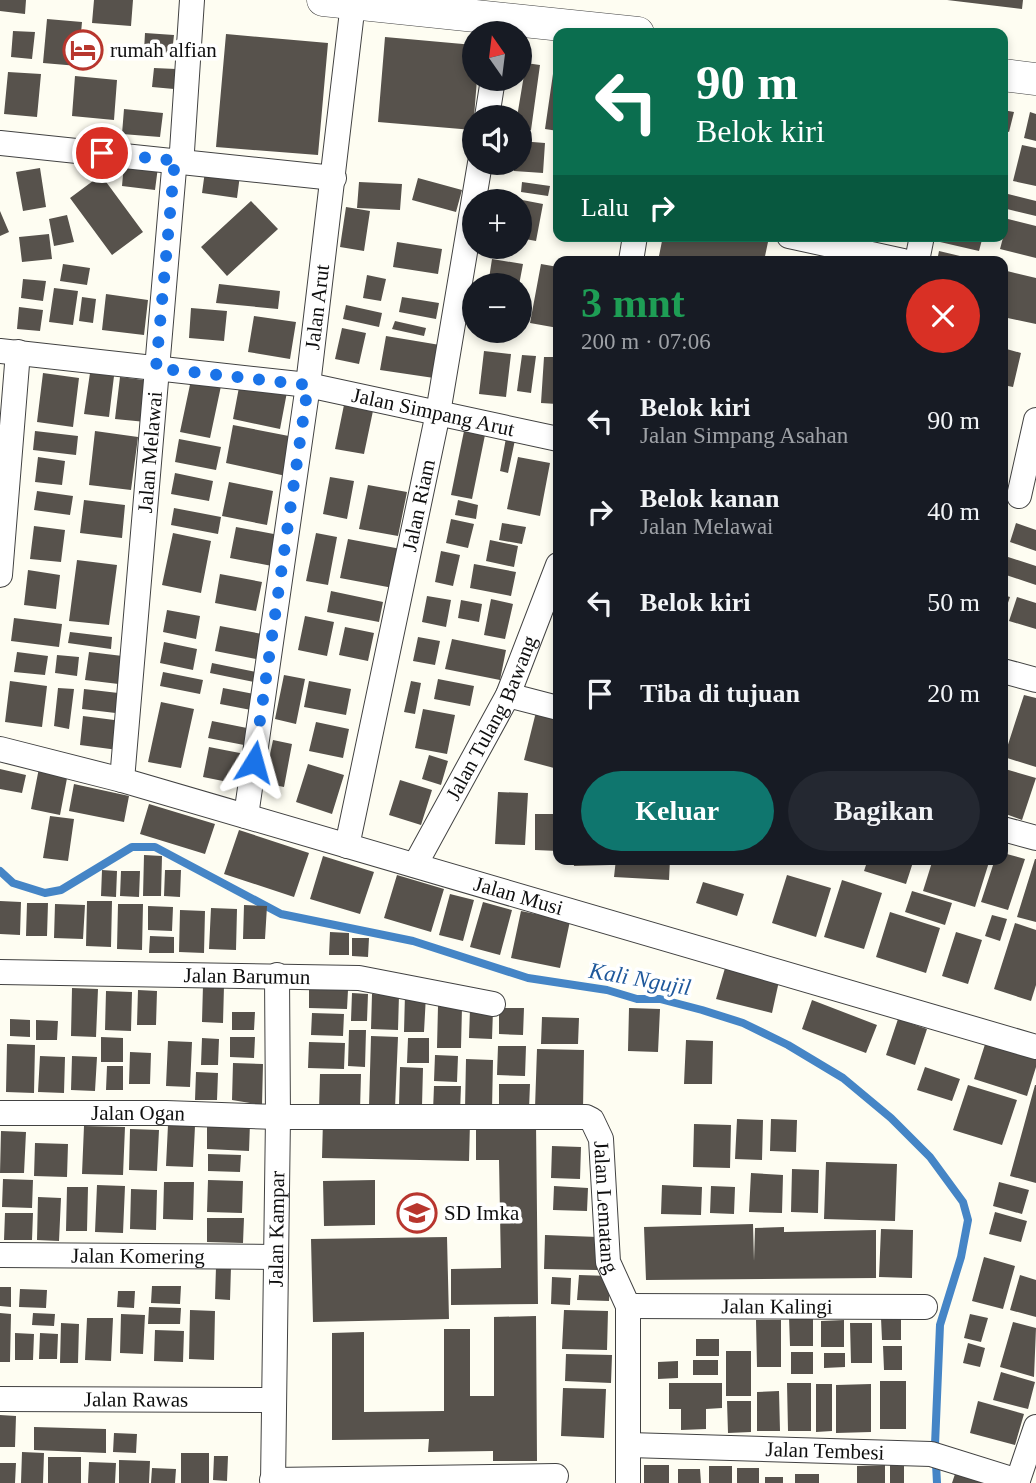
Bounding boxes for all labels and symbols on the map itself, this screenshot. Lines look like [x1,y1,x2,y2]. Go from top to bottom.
north arrow [462,21,532,91]
hotel icon: rumah alfian [62,29,104,71]
place label: rumah alfian [110,38,217,62]
pin [72,123,132,183]
street label: Jalan Arut [300,263,334,351]
street label: Jalan Simpang Arut [350,383,517,441]
street label: Jalan Melawai [133,390,167,514]
street label: Jalan Riam [397,457,440,554]
street label: Jalan Tulang Bawang [441,632,542,804]
position arrow [217,725,291,799]
street label: Jalan Musi [471,871,566,920]
water label: Kali Ngujil [586,958,693,1000]
street label: Jalan Barumun [183,963,311,989]
street label: Jalan Ogan [91,1101,186,1126]
street label: Jalan Lematang [589,1140,624,1278]
street label: Jalan Kampar [264,1171,289,1287]
school or university icon: SD Imka [396,1192,438,1234]
place label: SD Imka [444,1201,520,1225]
street label: Jalan Komering [71,1244,205,1268]
street label: Jalan Kalingi [721,1294,833,1319]
street label: Jalan Rawas [84,1387,188,1412]
street label: Jalan Tembesi [765,1437,885,1465]

